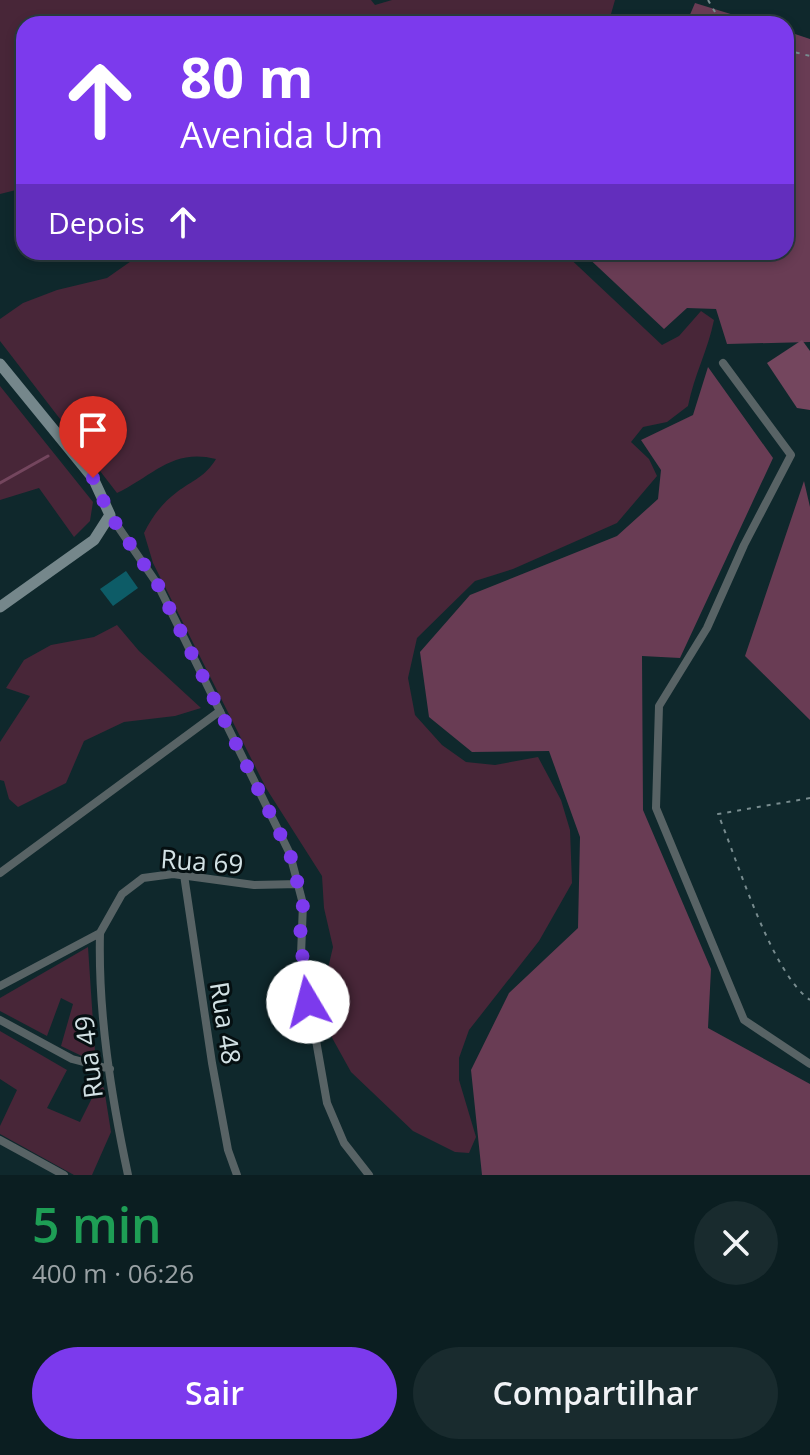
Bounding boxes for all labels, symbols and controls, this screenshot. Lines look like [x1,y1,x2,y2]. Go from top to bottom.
text: 80 m [180,38,314,114]
icon: ahead [48,48,152,152]
text: Avenida Um [180,110,383,159]
icon: ahead [161,200,205,244]
text: Depois [48,202,145,243]
pin [59,396,127,478]
icon: arrive [71,408,115,452]
street label: Rua 69 [159,840,245,882]
position arrow [266,960,350,1044]
street label: Rua 48 [202,979,250,1067]
street label: Rua 49 [65,1014,111,1100]
text: 5 min [32,1192,162,1257]
button: close [694,1201,778,1285]
text: 400 m · 06:26 [32,1255,194,1291]
button: Sair [32,1347,397,1439]
button: Compartilhar [413,1347,778,1439]

